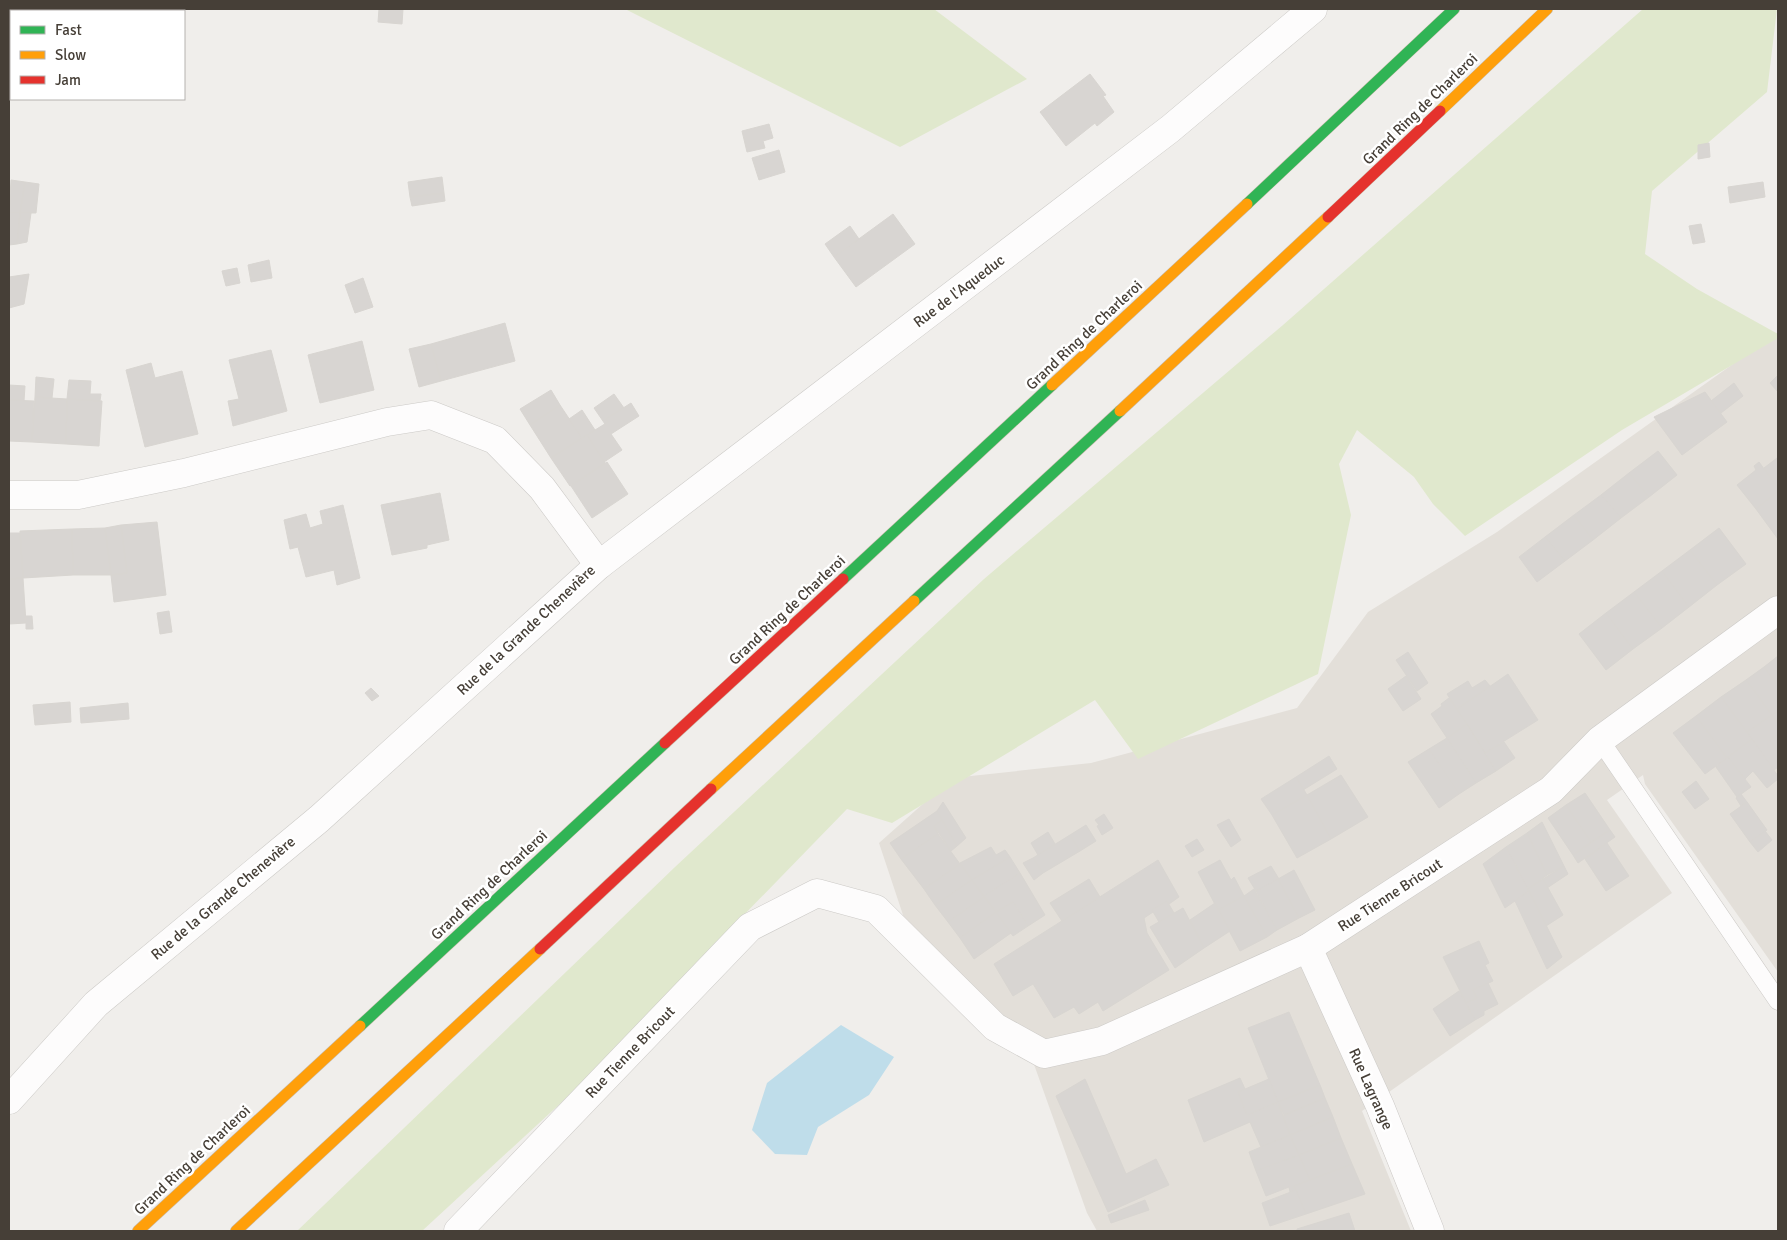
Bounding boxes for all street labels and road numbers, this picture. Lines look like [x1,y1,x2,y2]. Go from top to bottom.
street label: Grand Ring de Charleroi [1359,50,1481,168]
street label: Rue de l'Aqueduc [910,251,1008,331]
street label: Grand Ring de Charleroi [1022,276,1146,394]
street label: Grand Ring de Charleroi [725,551,849,669]
street label: Rue de la Grande Chenevière [453,561,599,699]
street label: Grand Ring de Charleroi [427,826,551,944]
street label: Rue de la Grande Chenevière [147,832,299,964]
street label: Rue Tienne Bricout [1334,855,1446,935]
street label: Rue Tienne Bricout [582,1002,678,1102]
street label: Rue Lagrange [1345,1045,1397,1133]
street label: Grand Ring de Charleroi [130,1101,254,1219]

